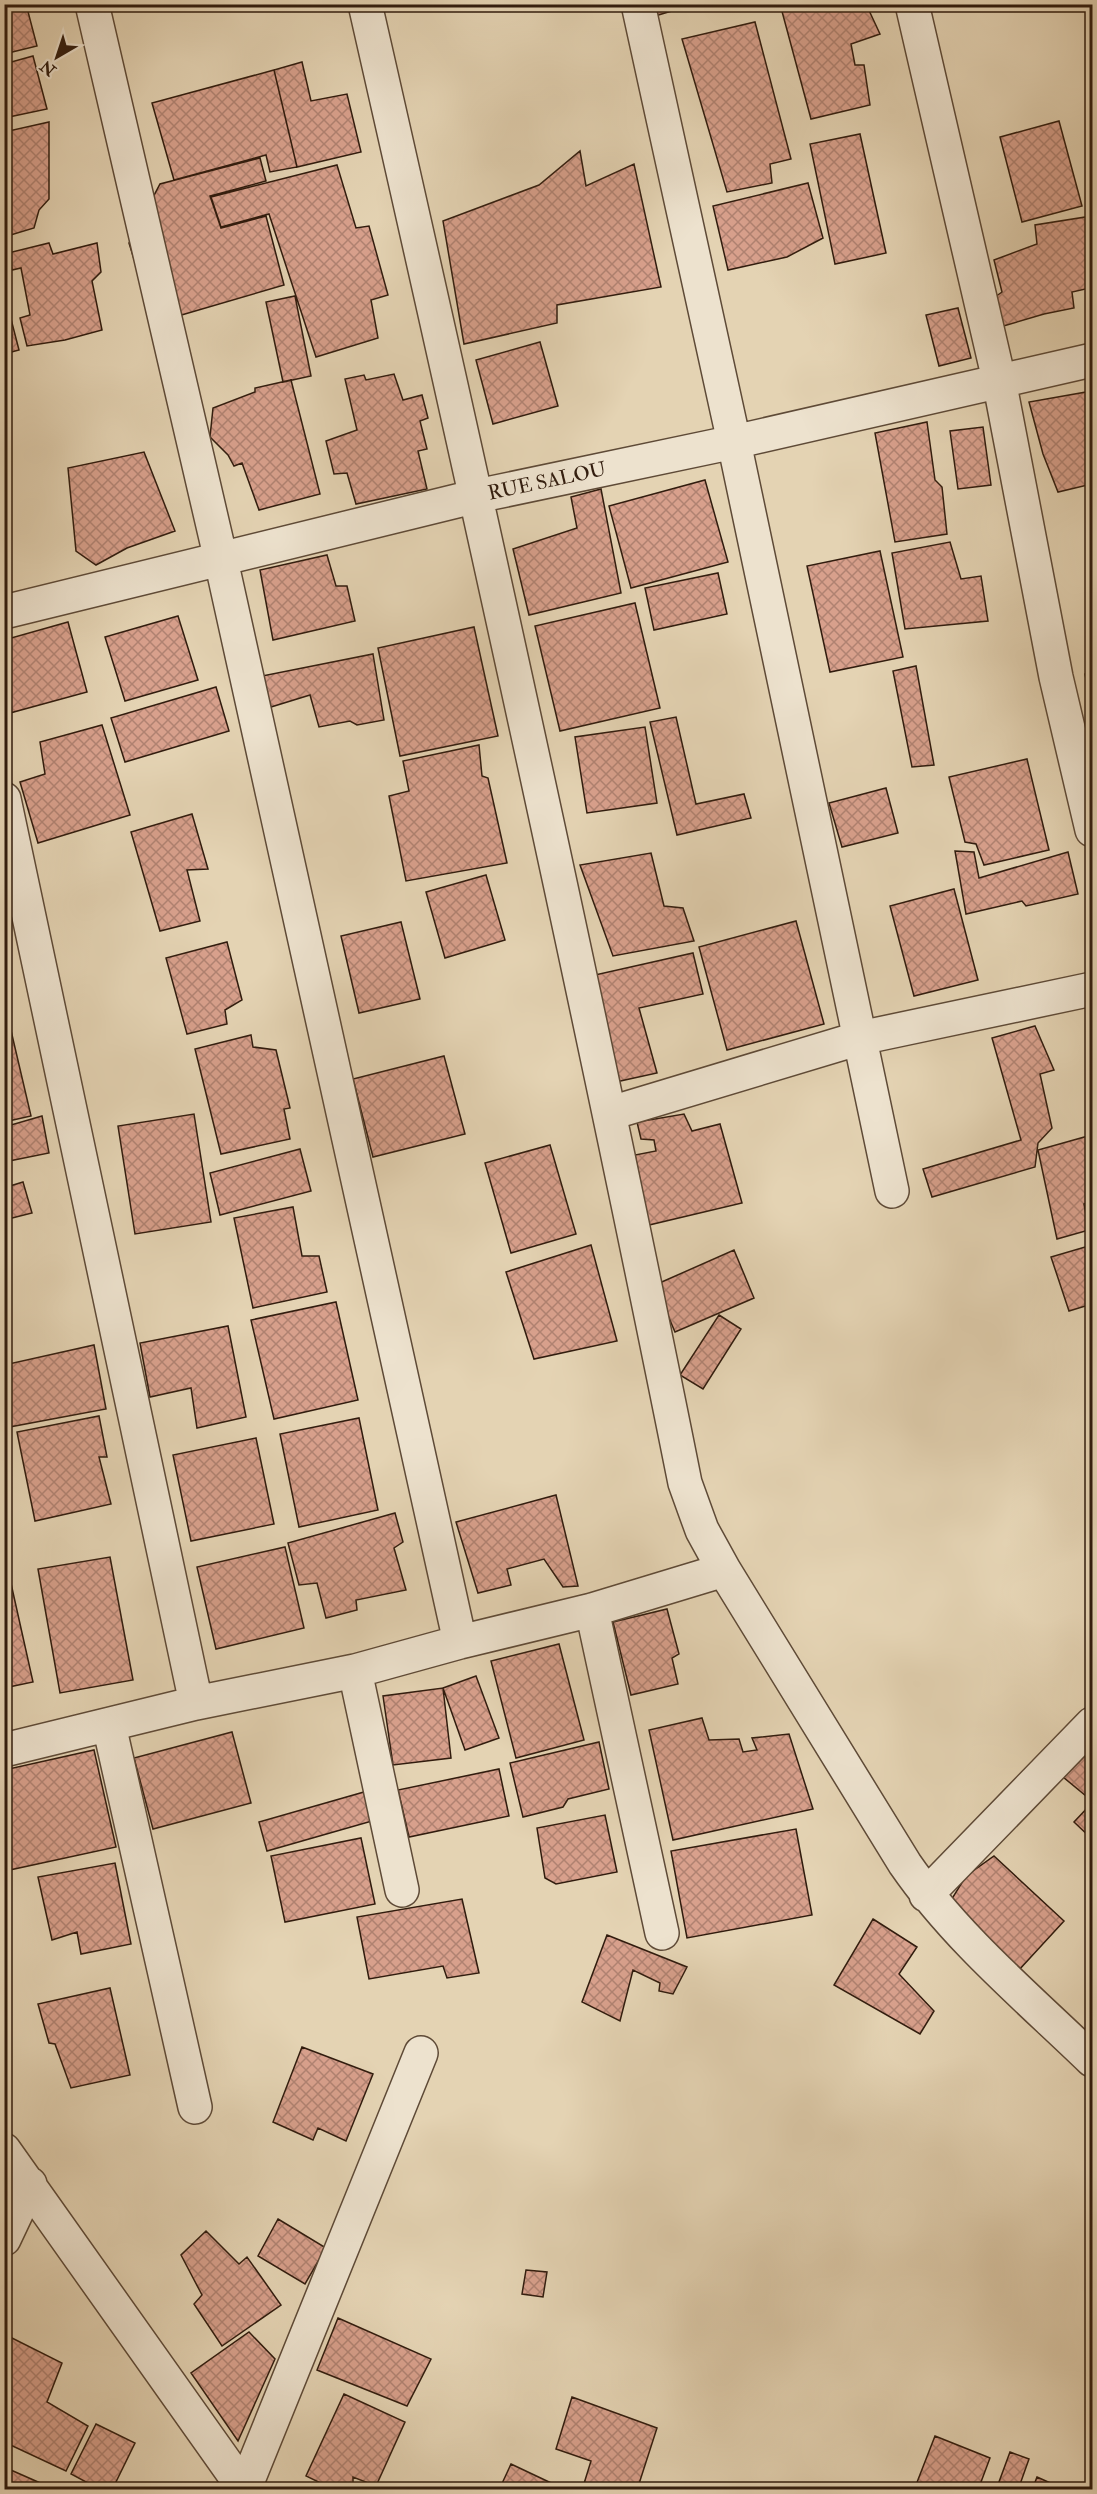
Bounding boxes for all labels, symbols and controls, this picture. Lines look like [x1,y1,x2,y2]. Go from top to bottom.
north arrow [27,27,87,87]
text: N [36,55,61,81]
street label: RUE SALOU [486,456,609,506]

